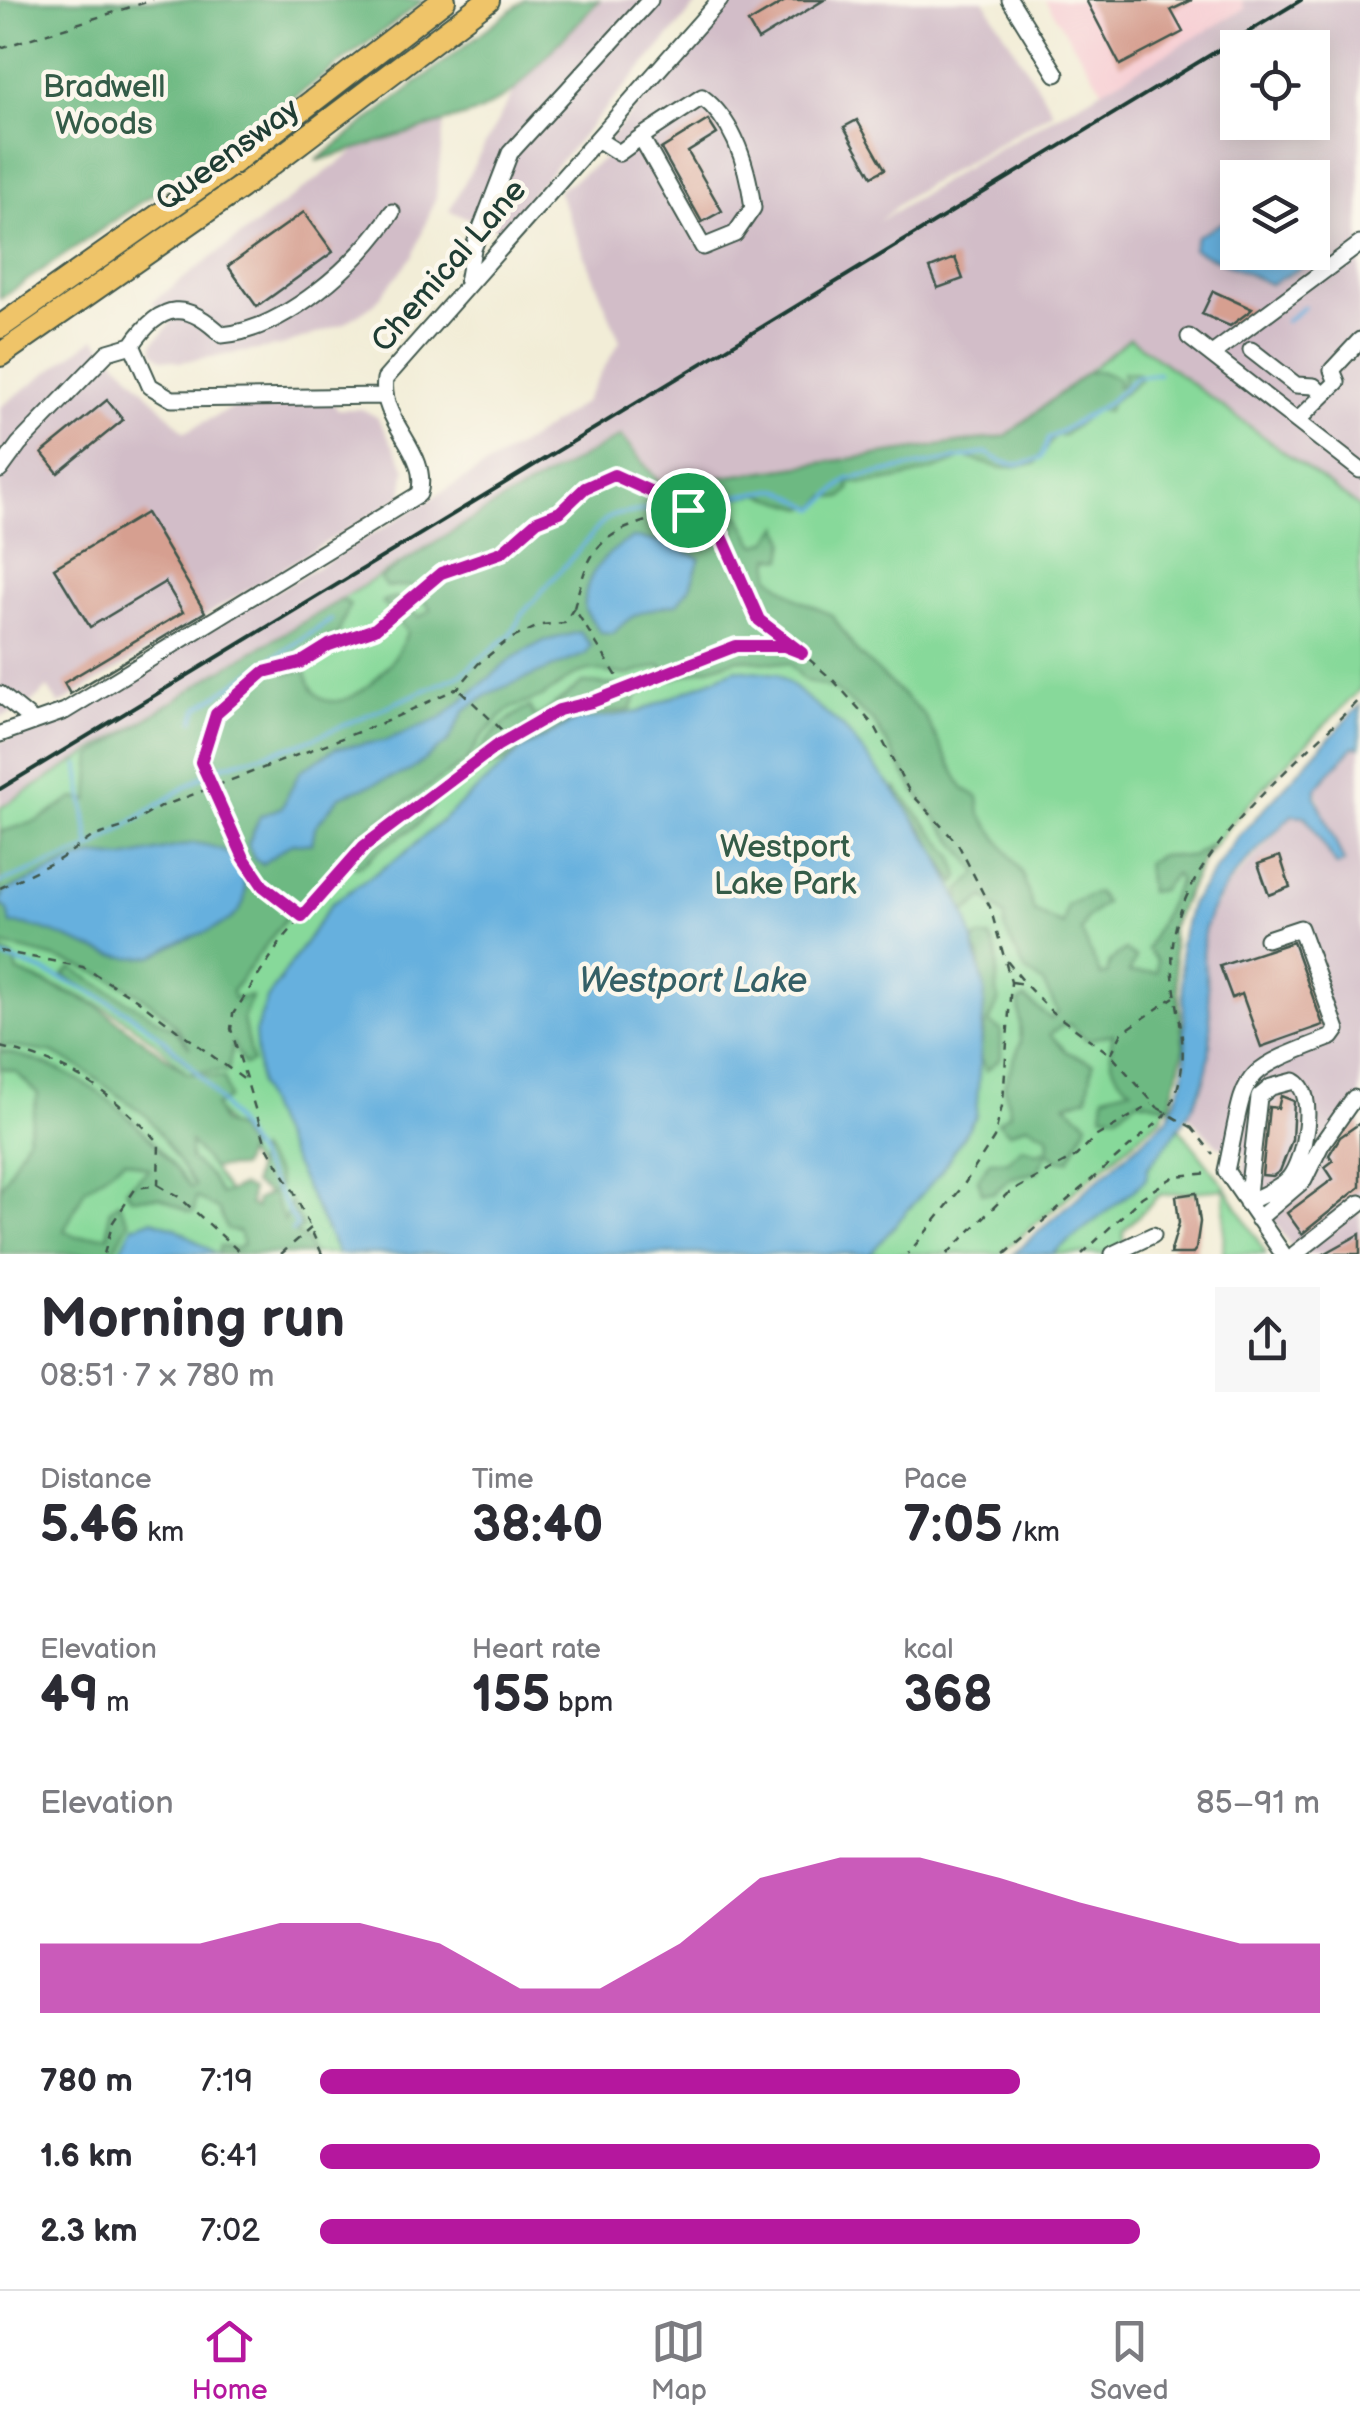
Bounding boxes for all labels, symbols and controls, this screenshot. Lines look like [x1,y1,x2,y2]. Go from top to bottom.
map controls [1220,30,1330,270]
button: locate [1220,30,1330,140]
park label: Bradwell Woods [43,68,165,144]
street label: Queensway [148,90,308,220]
button: layers [1220,160,1330,270]
street label: Chemical Lane [363,171,535,361]
pin [646,468,731,553]
icon: arrive [661,483,716,538]
park label: Westport Lake Park [714,828,857,904]
water label: Westport Lake [579,960,807,1003]
text: Morning run [40,1286,345,1353]
button: share [1215,1287,1320,1392]
text: 08:51 · 7 × 780 m [40,1357,274,1396]
text: Distance [40,1463,152,1496]
text: Time [472,1463,534,1496]
text: Pace [903,1463,967,1496]
text: 5.46 [40,1496,140,1556]
text: 38:40 [472,1496,604,1556]
text: 7:05 [903,1496,1003,1556]
text: km [140,1516,184,1549]
text: /km [1003,1516,1060,1549]
text: Elevation [40,1633,157,1666]
text: Heart rate [472,1633,601,1666]
text: kcal [903,1633,954,1666]
text: 49 [40,1666,99,1726]
text: 155 [472,1666,550,1726]
text: 368 [903,1666,993,1726]
text: m [99,1686,129,1719]
text: bpm [550,1686,613,1719]
text: Elevation [40,1784,173,1823]
text: 85–91 m [1196,1784,1320,1823]
text: 780 m [40,2062,133,2101]
text: 7:19 [200,2062,253,2101]
text: 1.6 km [40,2137,133,2176]
text: 6:41 [200,2137,258,2176]
text: 2.3 km [40,2212,138,2251]
text: 7:02 [200,2212,260,2251]
tab: Home [192,2314,268,2407]
tab: Map [651,2314,707,2407]
tab: Saved [1090,2314,1168,2407]

